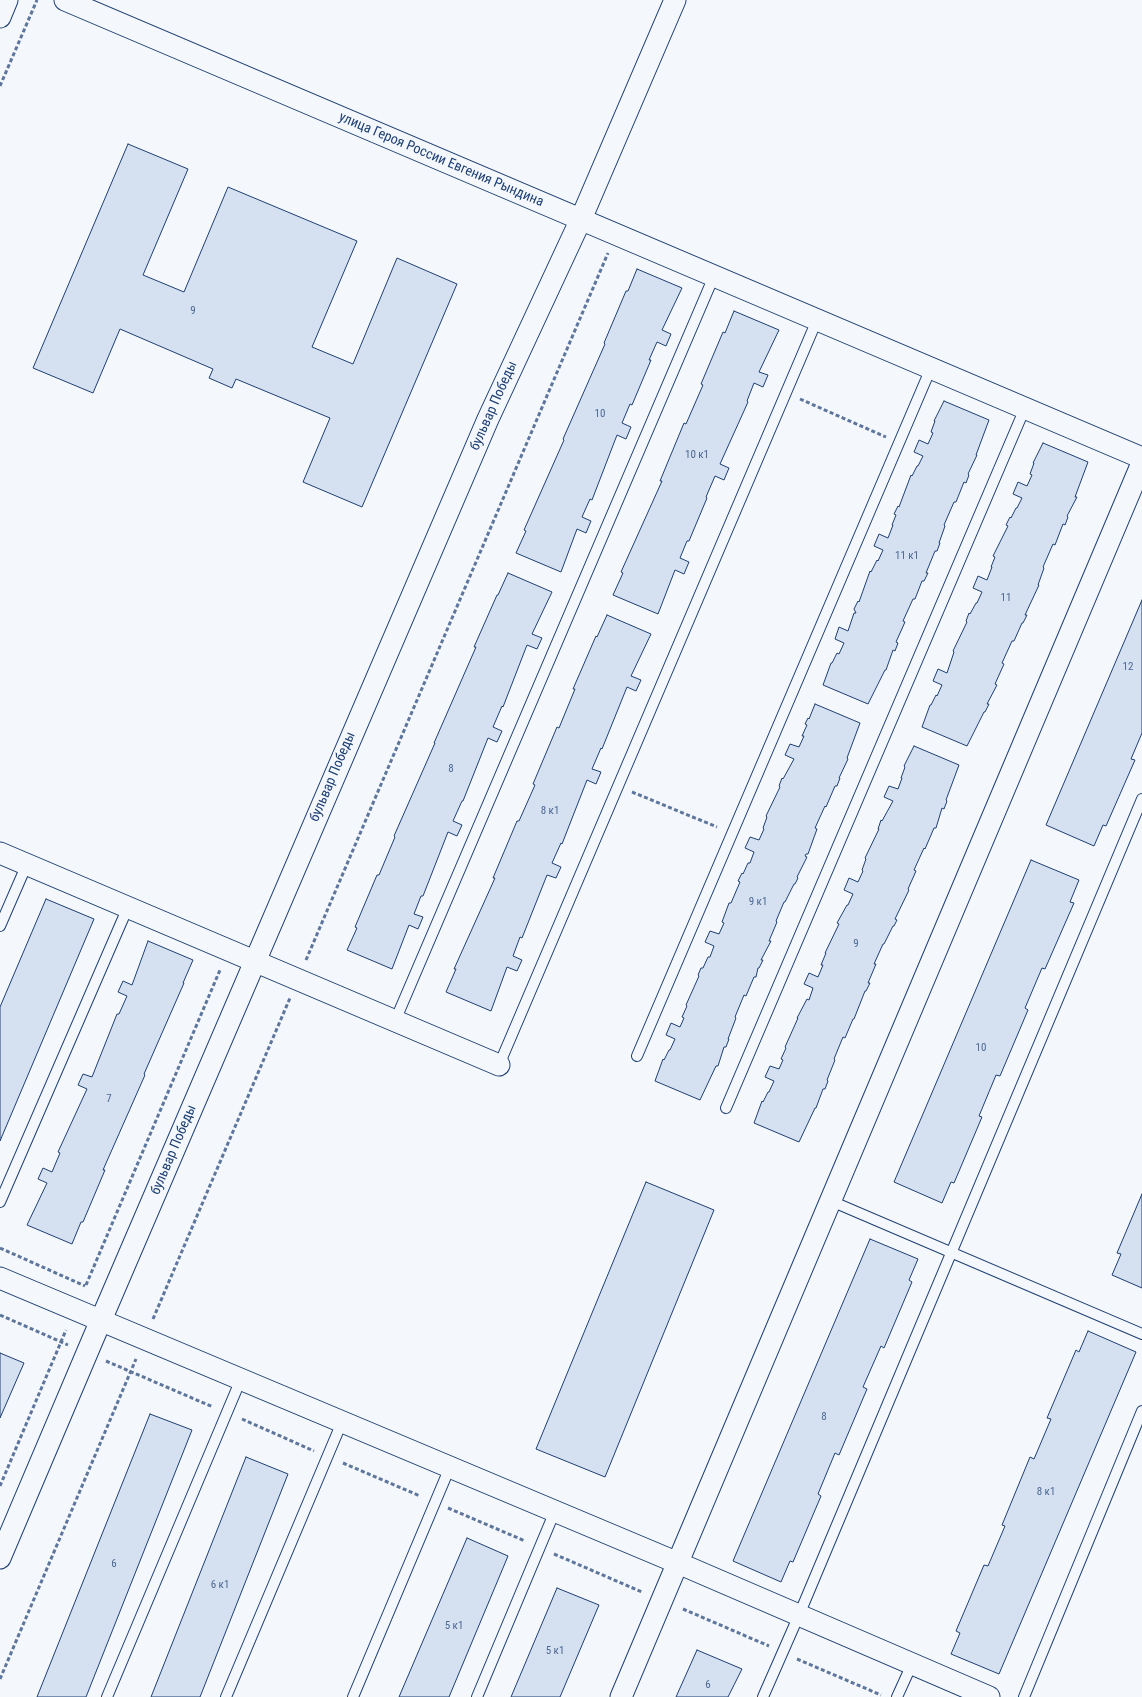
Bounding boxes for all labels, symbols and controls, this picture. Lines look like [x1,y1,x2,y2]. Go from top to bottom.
street label: улица Героя России Евгения Рындина [336,109,546,211]
house number: 9 [190,304,196,318]
street label: бульвар Победы [467,359,521,453]
house number: 10 [595,407,605,421]
house number: 10 к1 [685,448,709,462]
house number: 11 к1 [895,549,919,563]
house number: 11 [1001,591,1011,605]
house number: 12 [1123,660,1133,674]
street label: бульвар Победы [306,729,360,825]
house number: 8 [448,762,454,776]
house number: 8 к1 [541,804,559,818]
house number: 9 к1 [749,895,767,909]
house number: 9 [853,937,859,951]
house number: 10 [976,1041,986,1055]
house number: 7 [106,1092,112,1106]
street label: бульвар Победы [147,1102,201,1198]
house number: 8 [821,1410,827,1424]
house number: 8 к1 [1037,1485,1055,1499]
house number: 6 [111,1557,117,1571]
house number: 6 к1 [211,1578,229,1592]
house number: 5 к1 [445,1619,463,1633]
house number: 5 к1 [546,1644,564,1658]
house number: 6 [705,1678,711,1692]

